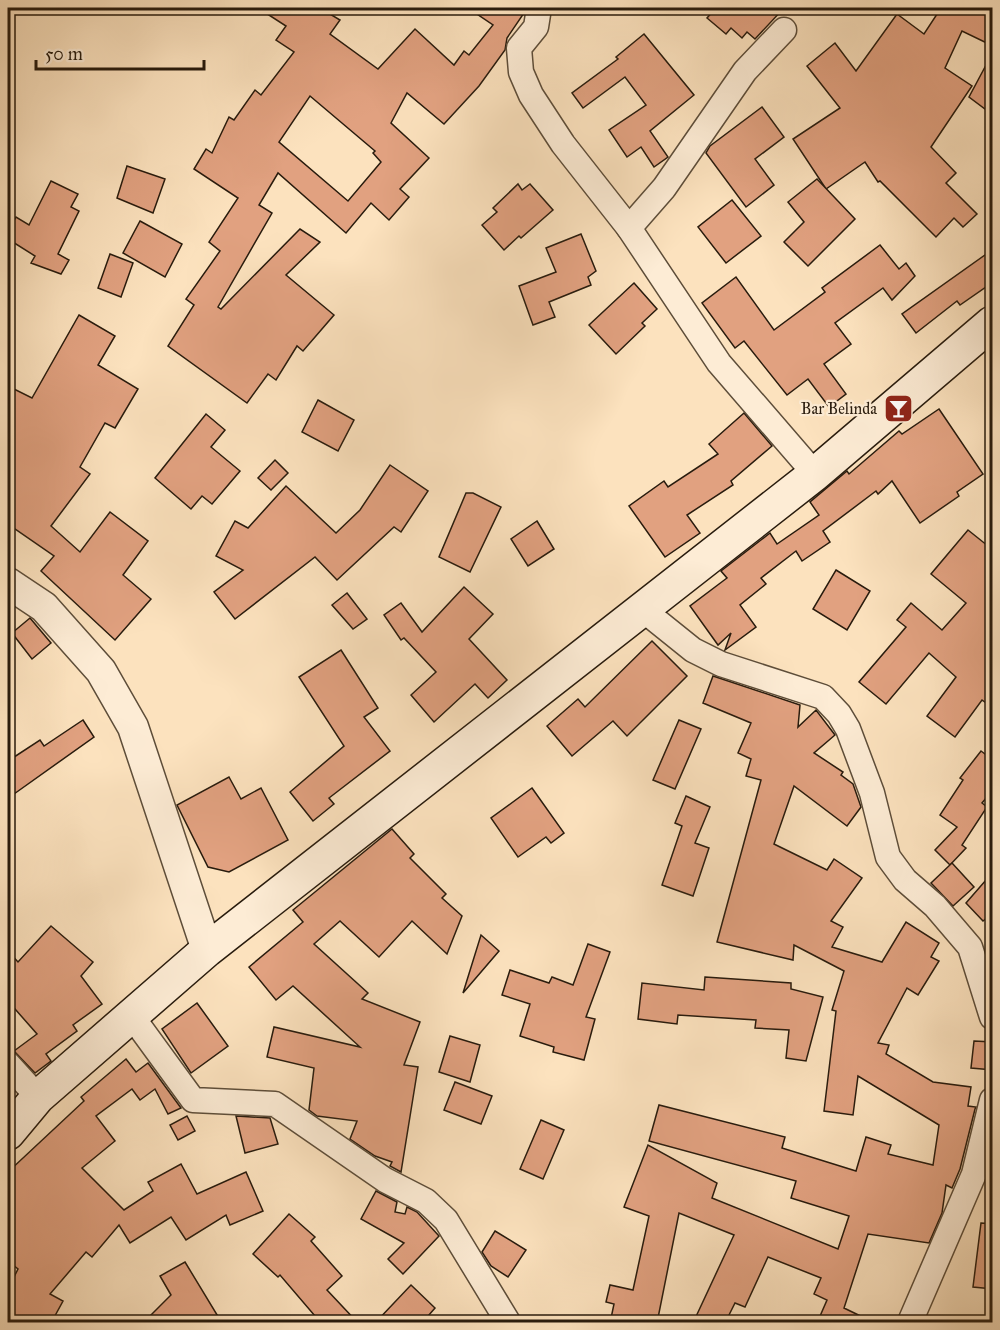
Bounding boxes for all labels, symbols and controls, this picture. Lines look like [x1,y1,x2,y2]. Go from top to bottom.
scale bar [36,33,204,71]
text: 50 m [45,43,83,65]
bar icon: Bar Belinda [882,392,914,424]
place label: Bar Belinda [801,399,877,418]

